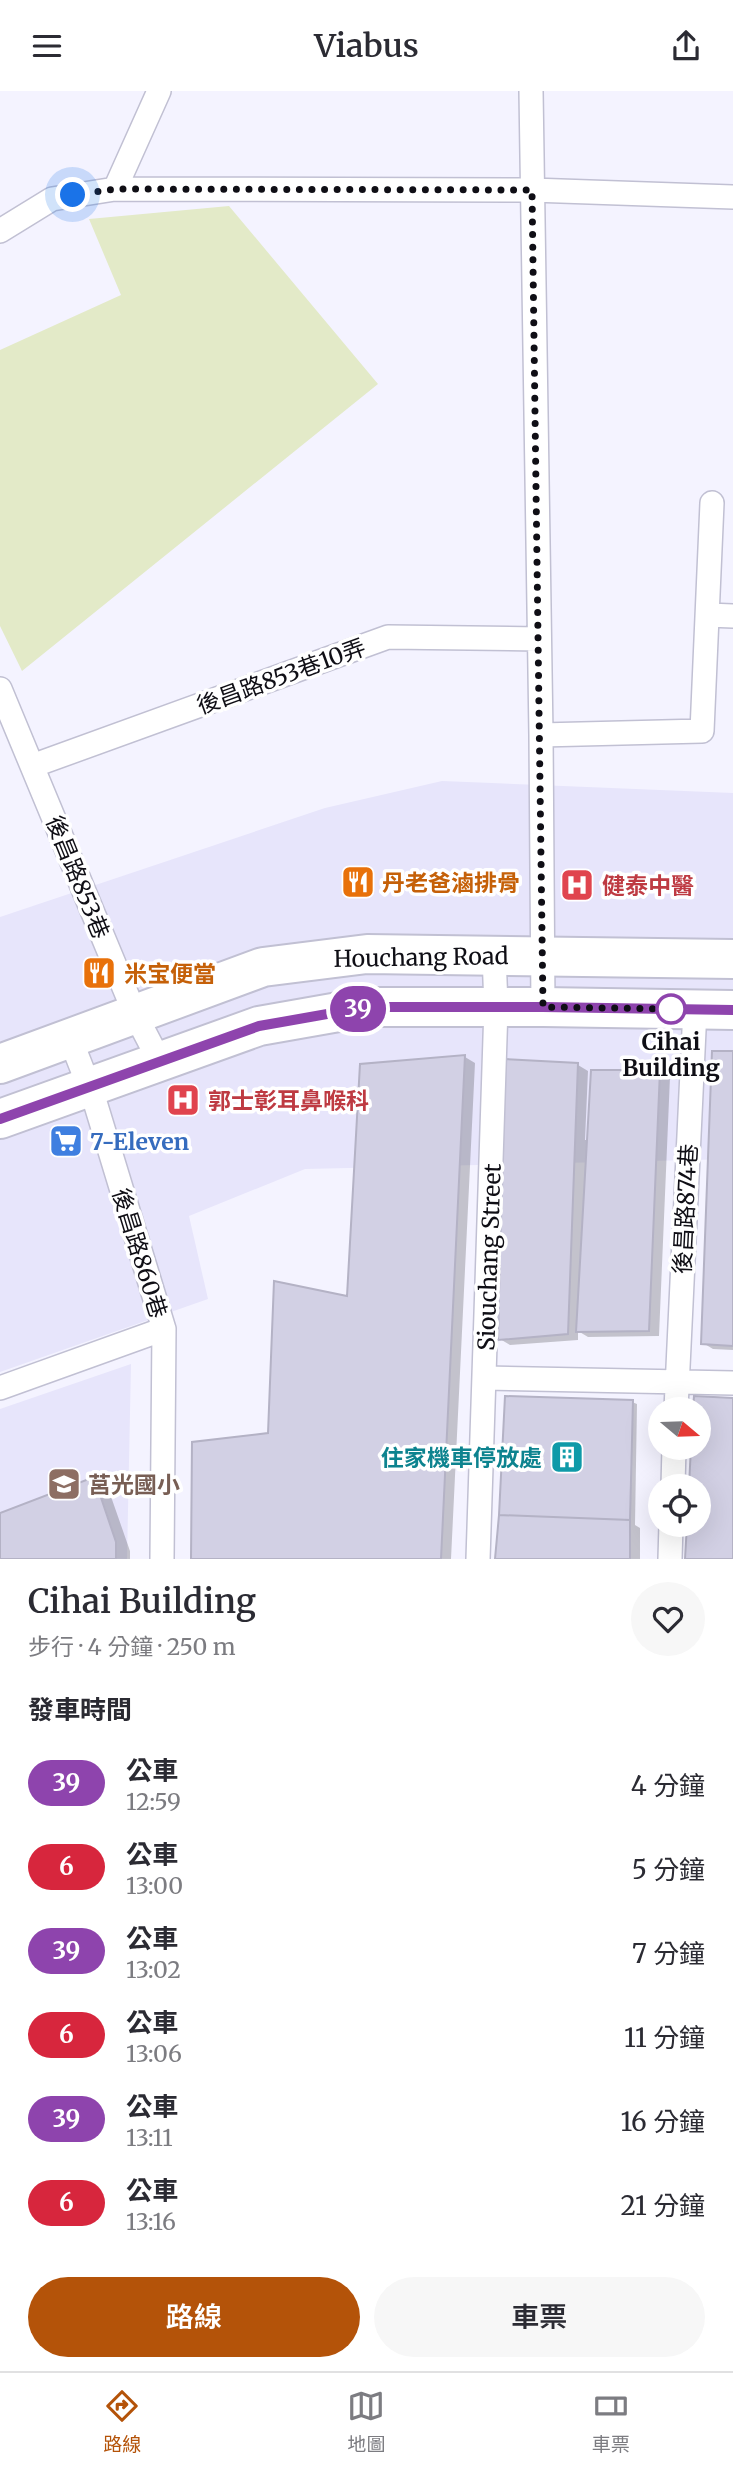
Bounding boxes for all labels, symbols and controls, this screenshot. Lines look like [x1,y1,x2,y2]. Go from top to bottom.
text: Viabus [314,26,419,66]
icon: menu [28,27,66,65]
icon: share [667,27,705,65]
your location [55,177,90,212]
street label: 後昌路853巷10弄 [193,632,369,720]
street label: 後昌路853巷 [40,811,116,943]
restaurant icon: 丹老爸滷排骨 [339,863,377,901]
hospital icon: 健泰中醫 [558,866,596,904]
place label: 丹老爸滷排骨 [382,868,520,897]
place label: 健泰中醫 [602,871,694,900]
street label: Houchang Road [333,941,509,973]
restaurant icon: 米宝便當 [80,954,118,992]
place label: 米宝便當 [124,959,216,988]
line badge: 39 [326,986,390,1032]
text: 39 [344,993,372,1024]
marker: Cihai Building [656,994,686,1024]
place label: Cihai Building [622,1027,720,1082]
hospital icon: 郭士彰耳鼻喉科 [164,1081,202,1119]
place label: 郭士彰耳鼻喉科 [208,1086,369,1115]
supermarket icon: 7-Eleven [47,1122,85,1160]
place label: 7-Eleven [90,1127,189,1156]
street label: 後昌路874巷 [667,1143,703,1275]
street label: Siouchang Street [471,1163,507,1351]
street label: 後昌路860巷 [107,1185,173,1321]
north arrow [648,1397,710,1459]
map controls [648,1397,711,1537]
building icon: 住家機車停放處 [548,1438,586,1476]
place label: 住家機車停放處 [381,1443,542,1472]
school or university icon: 莒光國小 [45,1465,83,1503]
place label: 莒光國小 [88,1470,180,1499]
button: locate [648,1474,711,1537]
text: Cihai Building [28,1581,256,1622]
button: heart [631,1582,705,1656]
text: 步行 · 4 分鐘 · 250 m [28,1632,236,1661]
text: 發車時間 [28,1693,132,1726]
text: 公車 [126,1754,178,1787]
text: 39 [53,1767,80,1798]
text: 4 分鐘 [631,1769,705,1802]
text: 12:59 [126,1787,181,1816]
text: 公車 [126,1838,178,1871]
text: 6 [59,1851,74,1882]
text: 5 分鐘 [632,1853,705,1886]
text: 13:00 [126,1871,183,1900]
text: 公車 [126,1922,178,1955]
text: 39 [53,1935,80,1966]
text: 7 分鐘 [632,1937,705,1970]
text: 13:02 [126,1955,181,1984]
text: 公車 [126,2006,178,2039]
text: 6 [59,2019,74,2050]
text: 11 分鐘 [624,2021,705,2054]
text: 13:06 [126,2039,182,2068]
text: 公車 [126,2090,178,2123]
text: 39 [53,2103,80,2134]
text: 16 分鐘 [620,2105,705,2138]
text: 13:11 [126,2123,173,2152]
text: 公車 [126,2174,178,2207]
text: 6 [59,2187,74,2218]
text: 21 分鐘 [620,2189,705,2222]
text: 13:16 [126,2207,176,2236]
button: 路線 [28,2277,360,2357]
button: 車票 [374,2277,705,2357]
tab: 路線 [103,2387,141,2456]
tab: 地圖 [347,2387,386,2456]
tab: 車票 [592,2387,630,2456]

